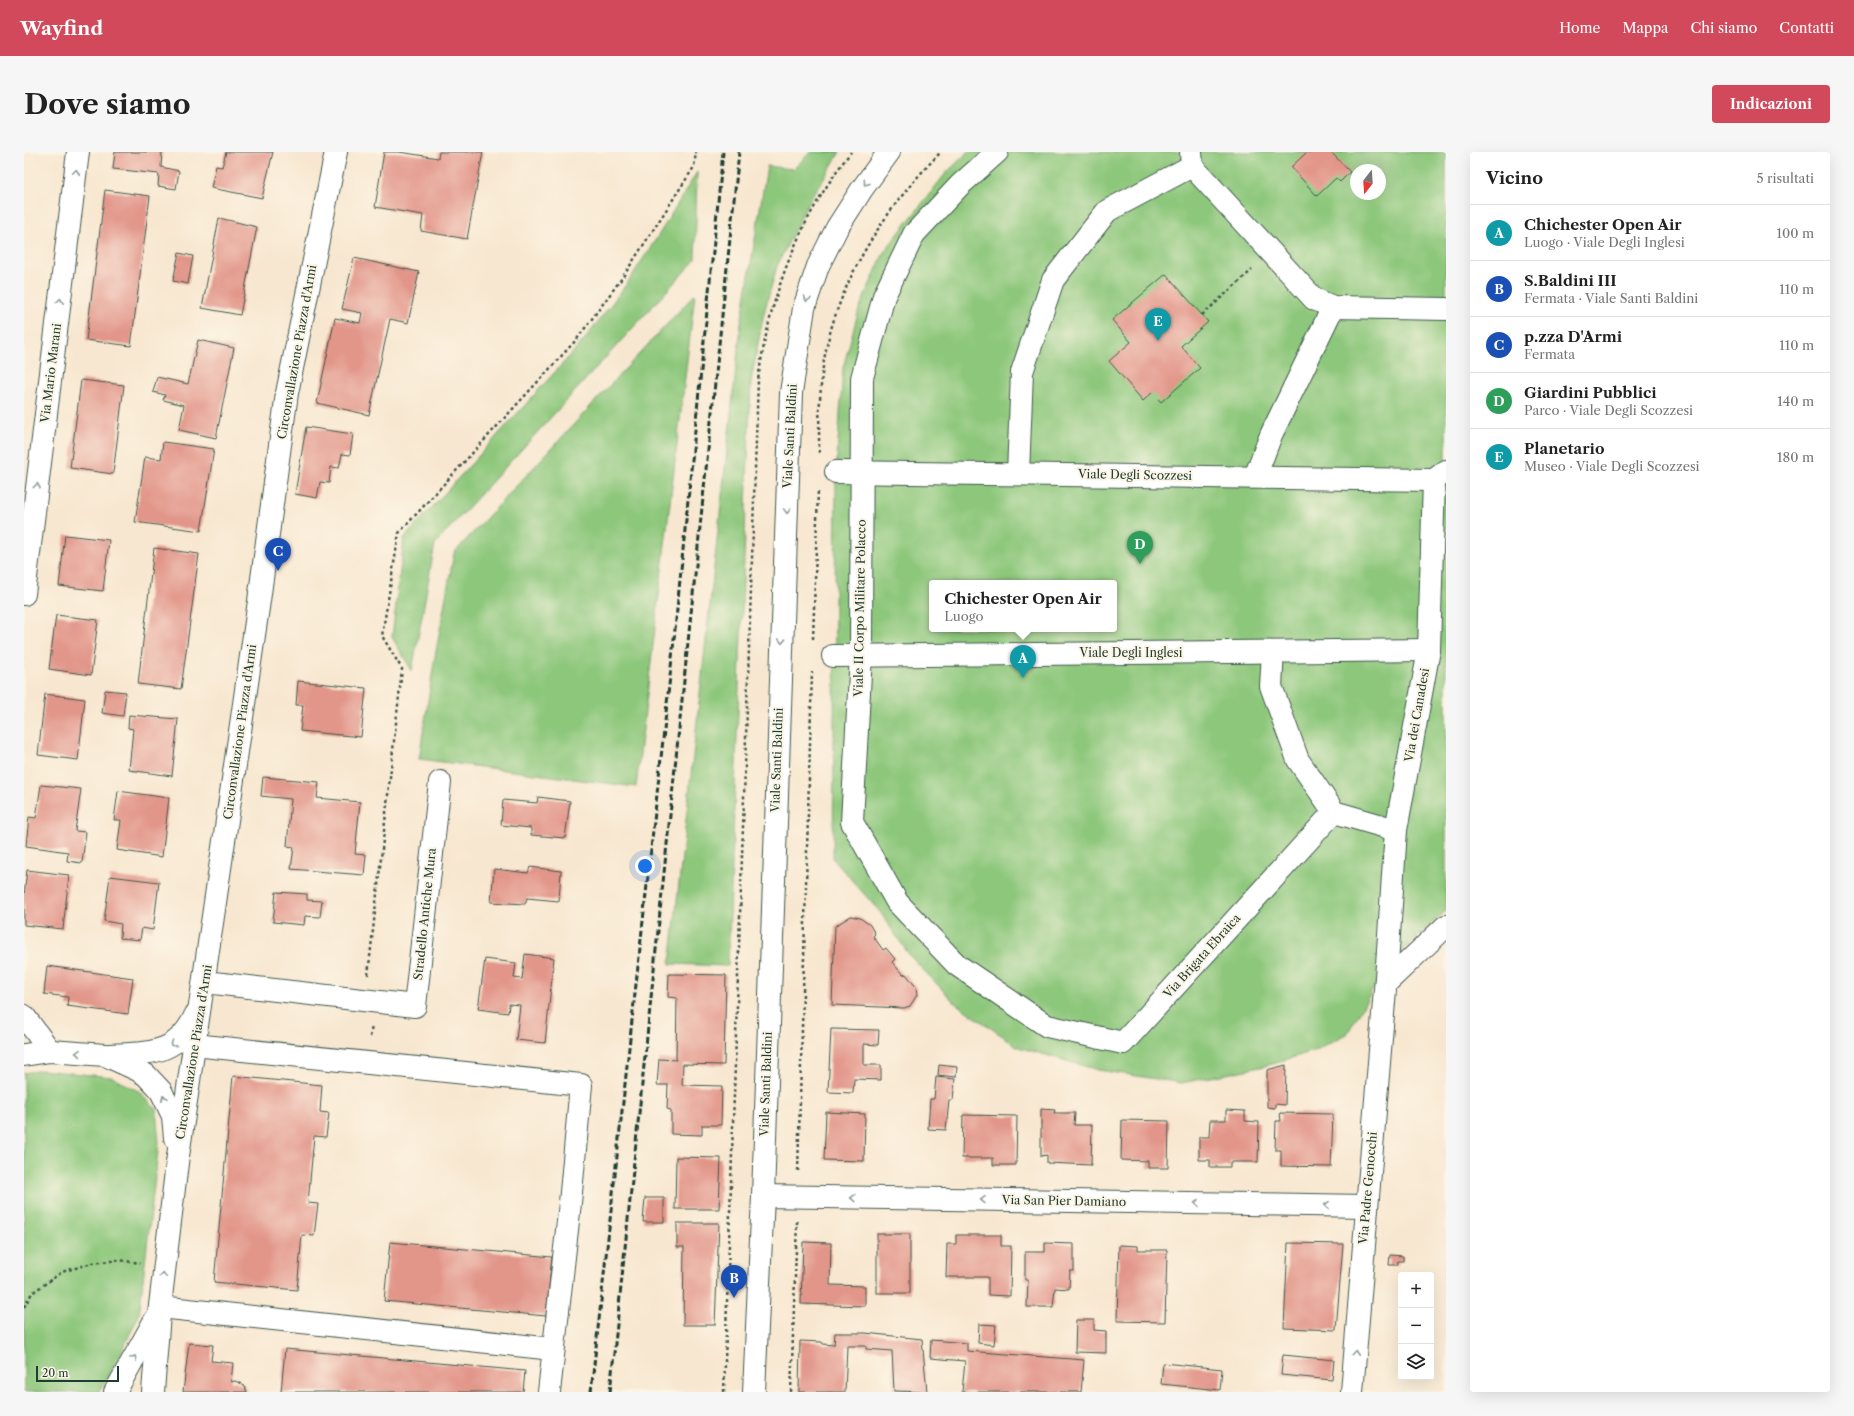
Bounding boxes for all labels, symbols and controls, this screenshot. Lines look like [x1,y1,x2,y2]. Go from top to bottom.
text: Wayfind [20,17,103,40]
text: Home [1559,19,1600,37]
text: Mappa [1622,19,1668,37]
text: Chi siamo [1690,19,1757,37]
text: Contatti [1779,19,1834,37]
button: Indicazioni [1712,85,1830,123]
text: Dove siamo [24,87,191,121]
north arrow [1350,164,1386,200]
text: Vicino [1486,168,1543,188]
one-way arrow [71,169,80,175]
text: 5 risultati [1757,170,1814,186]
one-way arrow [864,179,871,186]
text: Chichester Open Air [1524,215,1682,234]
text: A [1494,225,1504,241]
text: 100 m [1776,225,1814,241]
text: Luogo · Viale Degli Inglesi [1524,234,1685,250]
street label: Circonvallazione Piazza d'Armi [274,263,319,440]
text: S.Baldini III [1524,271,1617,290]
text: B [1494,281,1504,297]
text: 110 m [1779,281,1814,297]
text: Fermata · Viale Santi Baldini [1524,290,1698,306]
one-way arrow [803,295,812,302]
one-way arrow [55,298,64,304]
pin: E [1145,308,1171,341]
street label: Via Mario Marani [37,322,64,425]
text: p.zza D'Armi [1524,327,1622,346]
text: C [1494,337,1504,353]
text: 110 m [1779,337,1814,353]
text: Fermata [1524,346,1575,362]
street label: Viale Santi Baldini [779,383,800,490]
text: Giardini Pubblici [1524,383,1657,402]
text: D [1493,393,1505,409]
text: 140 m [1777,393,1814,409]
text: Parco · Viale Degli Scozzesi [1524,402,1693,418]
text: Planetario [1524,439,1604,458]
text: E [1494,449,1504,465]
text: 180 m [1777,449,1814,465]
text: Museo · Viale Degli Scozzesi [1524,458,1700,474]
street label: Viale Degli Scozzesi [1077,466,1193,483]
one-way arrow [32,483,41,489]
one-way arrow [783,508,791,514]
street label: Viale II Corpo Militare Polacco [850,519,869,698]
pin: D [1127,531,1153,564]
pin: C [265,538,291,571]
popup [929,580,1117,632]
text: Chichester Open Air [944,589,1102,608]
text: Luogo [944,608,983,624]
one-way arrow [778,638,786,644]
street label: Circonvallazione Piazza d'Armi [220,643,259,821]
pin: A [1010,645,1036,678]
street label: Viale Degli Inglesi [1079,645,1183,660]
street label: Via dei Canadesi [1401,667,1432,764]
street label: Viale Santi Baldini [767,707,786,814]
street label: Stradello Antiche Mura [410,847,439,981]
your location [635,856,655,876]
street label: Via Brigata Ebraica [1159,910,1244,1002]
street label: Circonvallazione Piazza d'Armi [172,963,215,1140]
street label: Viale Santi Baldini [756,1031,775,1138]
one-way arrow [171,1039,178,1046]
one-way arrow [75,1049,81,1058]
one-way arrow [161,1094,169,1102]
street label: Via Padre Genocchi [1355,1131,1380,1246]
street label: Via San Pier Damiano [1001,1192,1126,1209]
one-way arrow [850,1194,856,1202]
one-way arrow [980,1196,986,1204]
one-way arrow [1194,1199,1200,1207]
one-way arrow [1324,1201,1330,1209]
pin: B [721,1265,747,1298]
one-way arrow [159,1272,168,1278]
map controls [1398,1272,1434,1380]
button: + [1398,1272,1434,1308]
button: − [1398,1308,1434,1344]
button: layers [1398,1344,1434,1380]
one-way arrow [1350,1350,1359,1356]
one-way arrow [130,1355,137,1362]
scale bar [36,1364,119,1383]
text: 20 m [42,1366,68,1380]

